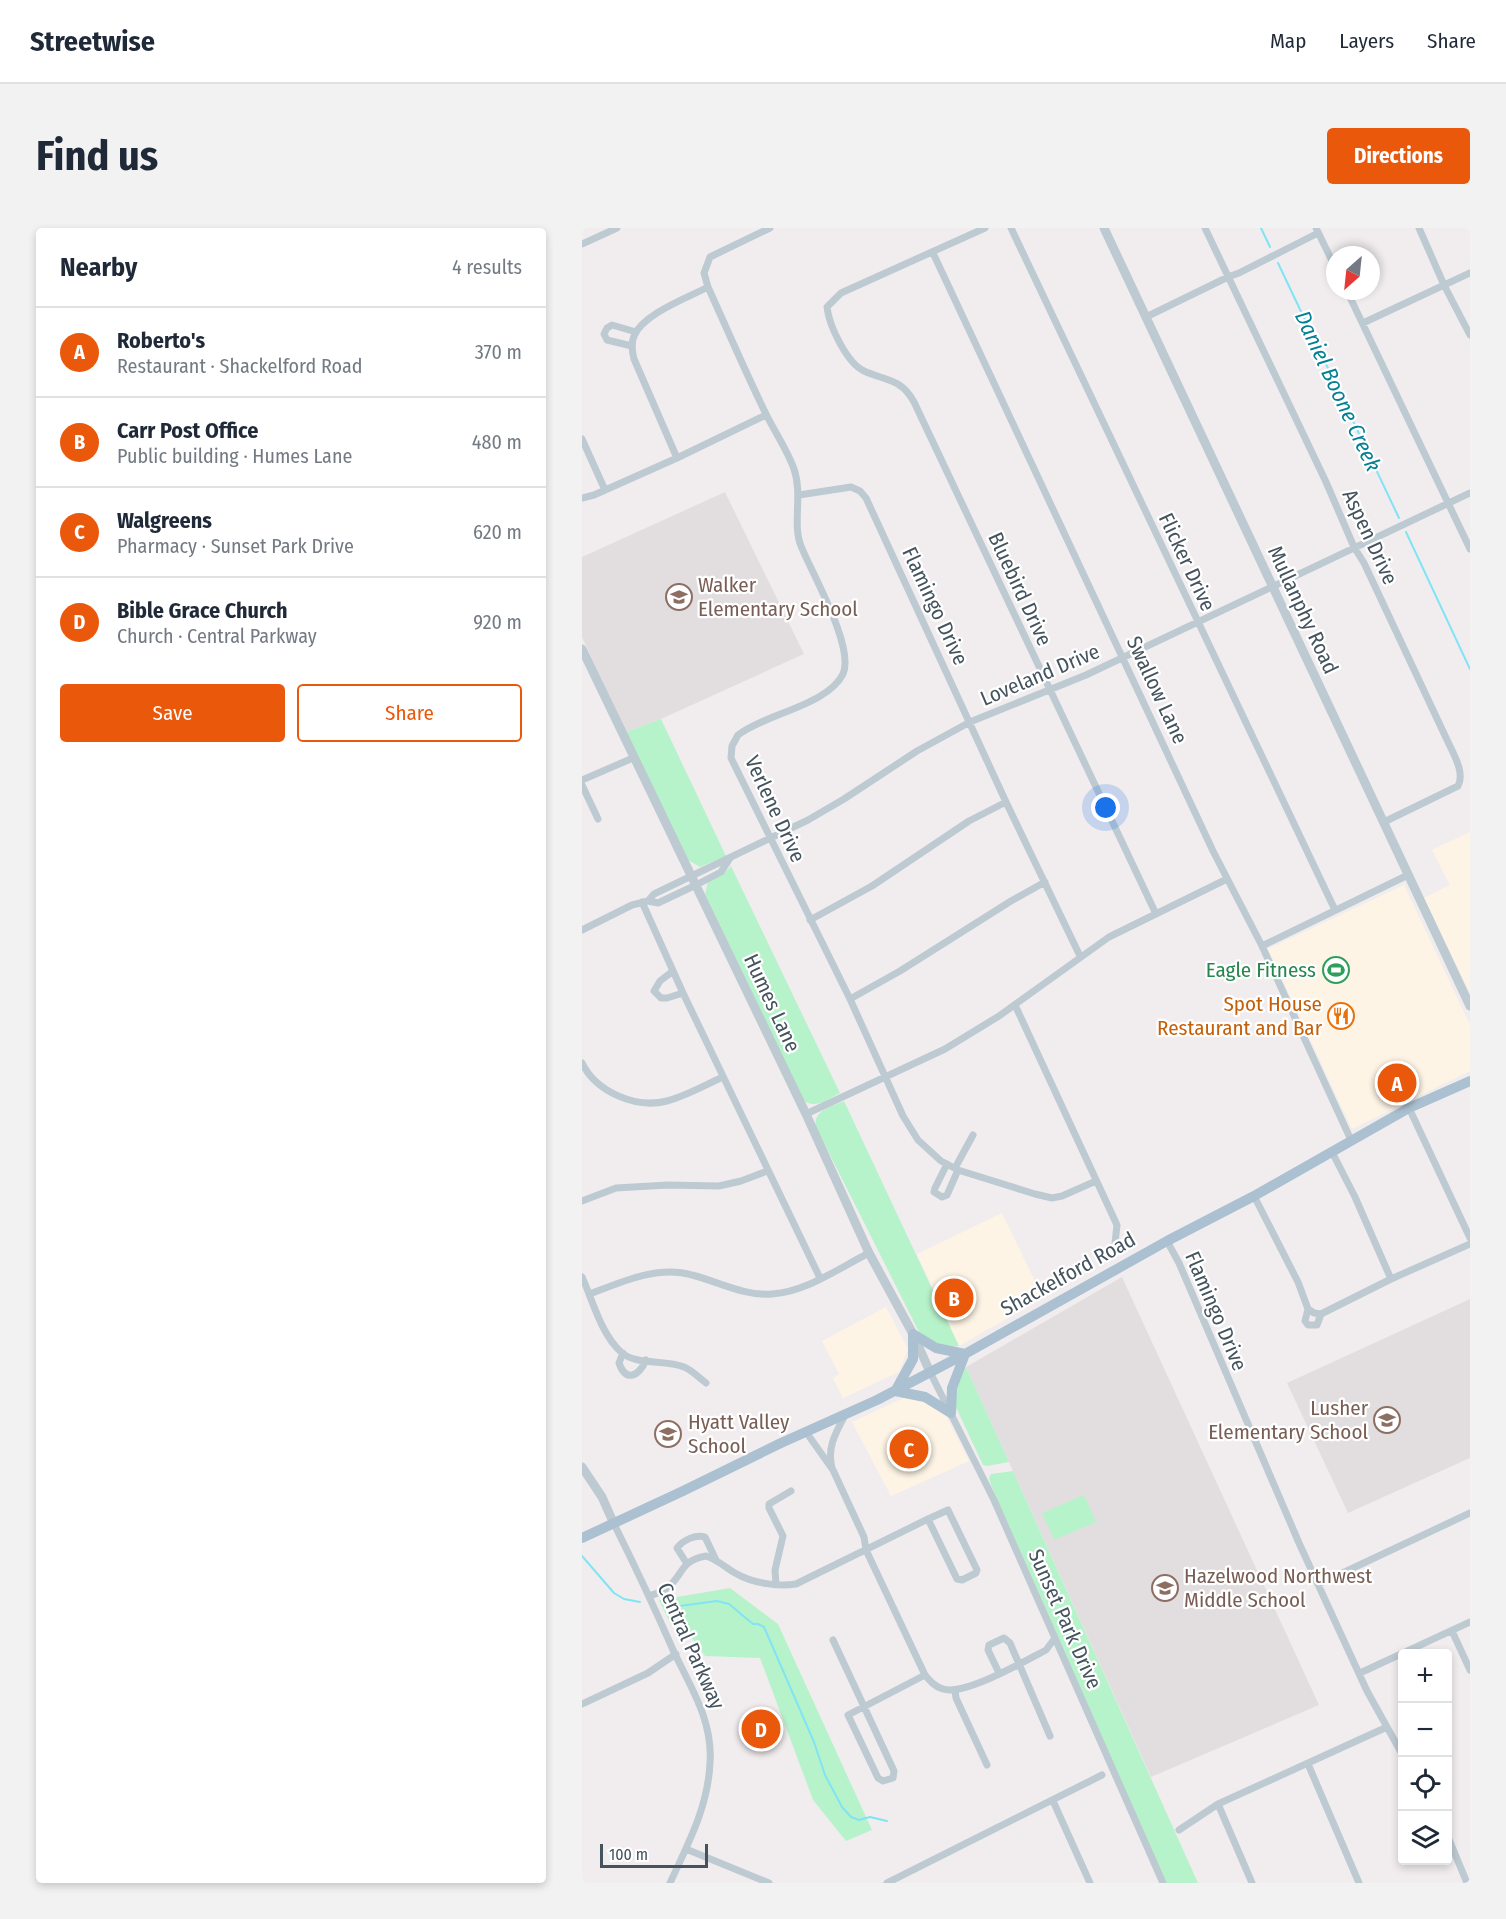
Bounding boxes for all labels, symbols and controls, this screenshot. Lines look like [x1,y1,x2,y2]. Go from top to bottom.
text: Streetwise [30,25,155,58]
text: Map [1270,28,1306,54]
text: Layers [1339,28,1394,54]
text: Share [1427,28,1476,54]
button: Directions [1327,128,1470,184]
text: Find us [36,131,158,181]
north arrow [1326,246,1380,300]
text: Nearby [60,252,137,283]
text: 4 results [452,255,522,279]
water label: Daniel Boone Creek [1289,306,1387,476]
text: Roberto's [117,327,205,354]
text: A [74,340,85,364]
text: 370 m [475,340,522,364]
text: Restaurant · Shackelford Road [117,354,362,378]
text: Carr Post Office [117,417,258,444]
text: B [74,430,85,454]
text: 480 m [472,430,522,454]
text: Public building · Humes Lane [117,444,352,468]
street label: Aspen Drive [1337,485,1403,589]
text: Walgreens [117,507,212,534]
street label: Flicker Drive [1153,509,1221,615]
text: C [74,520,85,544]
text: 620 m [473,520,522,544]
street label: Bluebird Drive [982,528,1058,650]
text: Pharmacy · Sunset Park Drive [117,534,354,558]
street label: Mullanphy Road [1262,542,1344,678]
street label: Flamingo Drive [896,543,974,669]
place label: Walker Elementary School [698,572,858,622]
school or university icon: Walker Elementary School [664,582,694,612]
text: Bible Grace Church [117,597,288,624]
text: D [74,610,85,634]
text: 920 m [473,610,522,634]
text: Church · Central Parkway [117,624,317,648]
street label: Swallow Lane [1121,632,1193,748]
street label: Loveland Drive [977,638,1103,712]
button: Save [60,684,285,742]
button: Share [297,684,522,742]
street label: Verlene Drive [739,752,811,866]
your location [1091,793,1120,822]
street label: Humes Lane [738,950,806,1056]
sports icon: Eagle Fitness [1321,955,1351,985]
place label: Eagle Fitness [1206,957,1316,983]
place label: Spot House Restaurant and Bar [1157,991,1323,1041]
restaurant icon: Spot House Restaurant and Bar [1326,1001,1356,1031]
pin: A [1378,1060,1416,1106]
street label: Shackelford Road [996,1226,1140,1322]
street label: Flamingo Drive [1179,1247,1253,1375]
pin: B [934,1276,974,1320]
place label: Lusher Elementary School [1208,1395,1369,1445]
school or university icon: Lusher Elementary School [1372,1405,1402,1435]
place label: Hyatt Valley School [688,1409,790,1459]
school or university icon: Hyatt Valley School [653,1419,683,1449]
pin: C [890,1426,928,1472]
street label: Sunset Park Drive [1023,1545,1107,1693]
place label: Hazelwood Northwest Middle School [1184,1563,1372,1613]
school or university icon: Hazelwood Northwest Middle School [1150,1573,1180,1603]
street label: Central Parkway [651,1579,731,1714]
map controls [1398,1649,1452,1865]
button: + [1398,1649,1452,1703]
button: − [1398,1703,1452,1757]
pin: D [742,1706,780,1752]
button: locate [1398,1757,1452,1811]
button: layers [1398,1811,1452,1865]
scale bar [600,1841,708,1868]
text: 100 m [609,1845,648,1864]

